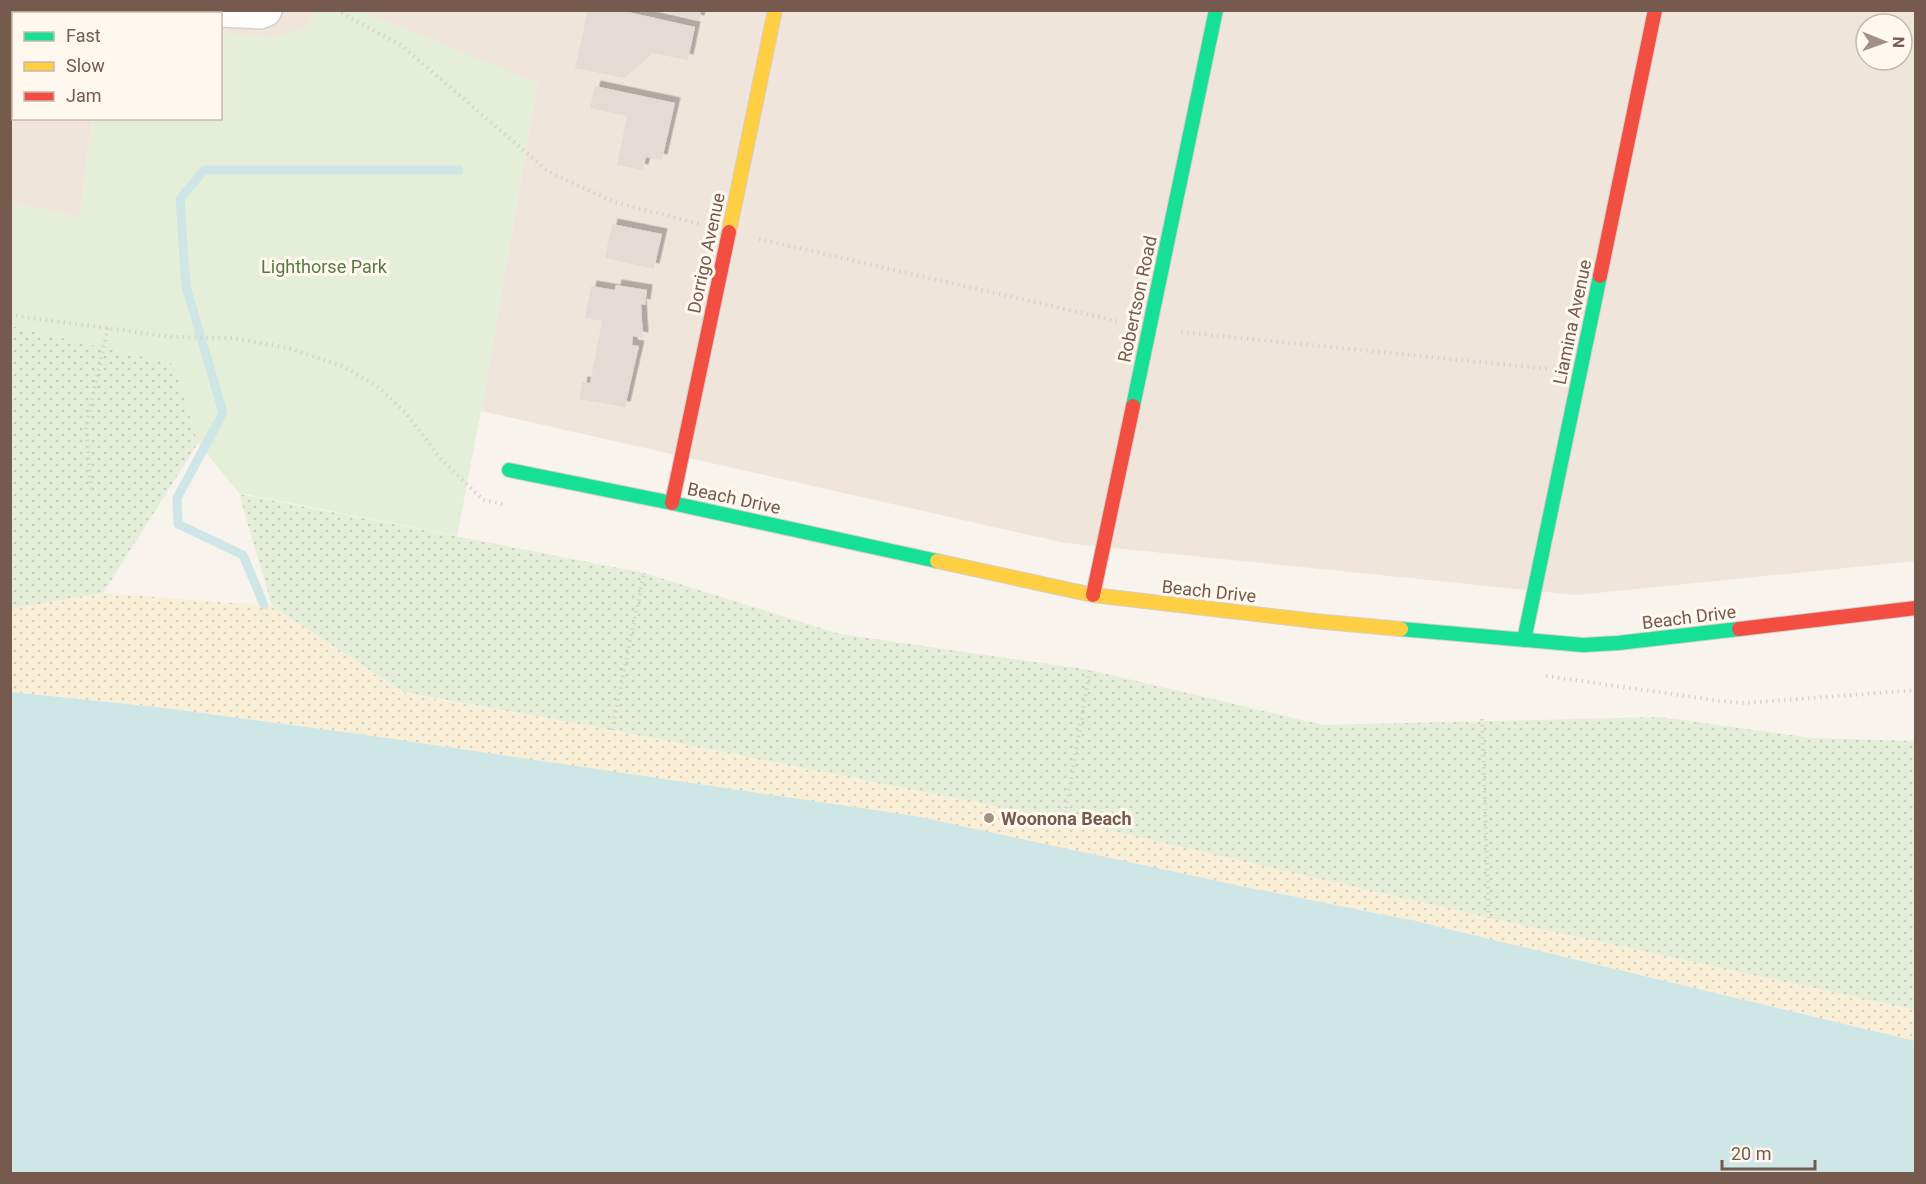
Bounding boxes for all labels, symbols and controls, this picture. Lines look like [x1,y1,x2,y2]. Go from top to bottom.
legend [12,12,222,120]
north arrow [1854,12,1914,72]
text: Fast [66,25,101,46]
text: N [1889,36,1908,48]
text: Slow [66,55,105,76]
text: Jam [66,85,102,106]
street label: Dorrigo Avenue [683,191,729,315]
street label: Robertson Road [1113,234,1161,364]
park label: Lighthorse Park [261,256,388,277]
street label: Liamina Avenue [1549,258,1595,386]
street label: Beach Drive [685,478,783,518]
street label: Beach Drive [1161,576,1257,606]
street label: Beach Drive [1641,601,1737,633]
place label: Woonona Beach [1001,808,1132,829]
marker: Woonona Beach [982,811,996,825]
scale bar [1722,1133,1815,1171]
text: 20 m [1731,1143,1771,1164]

